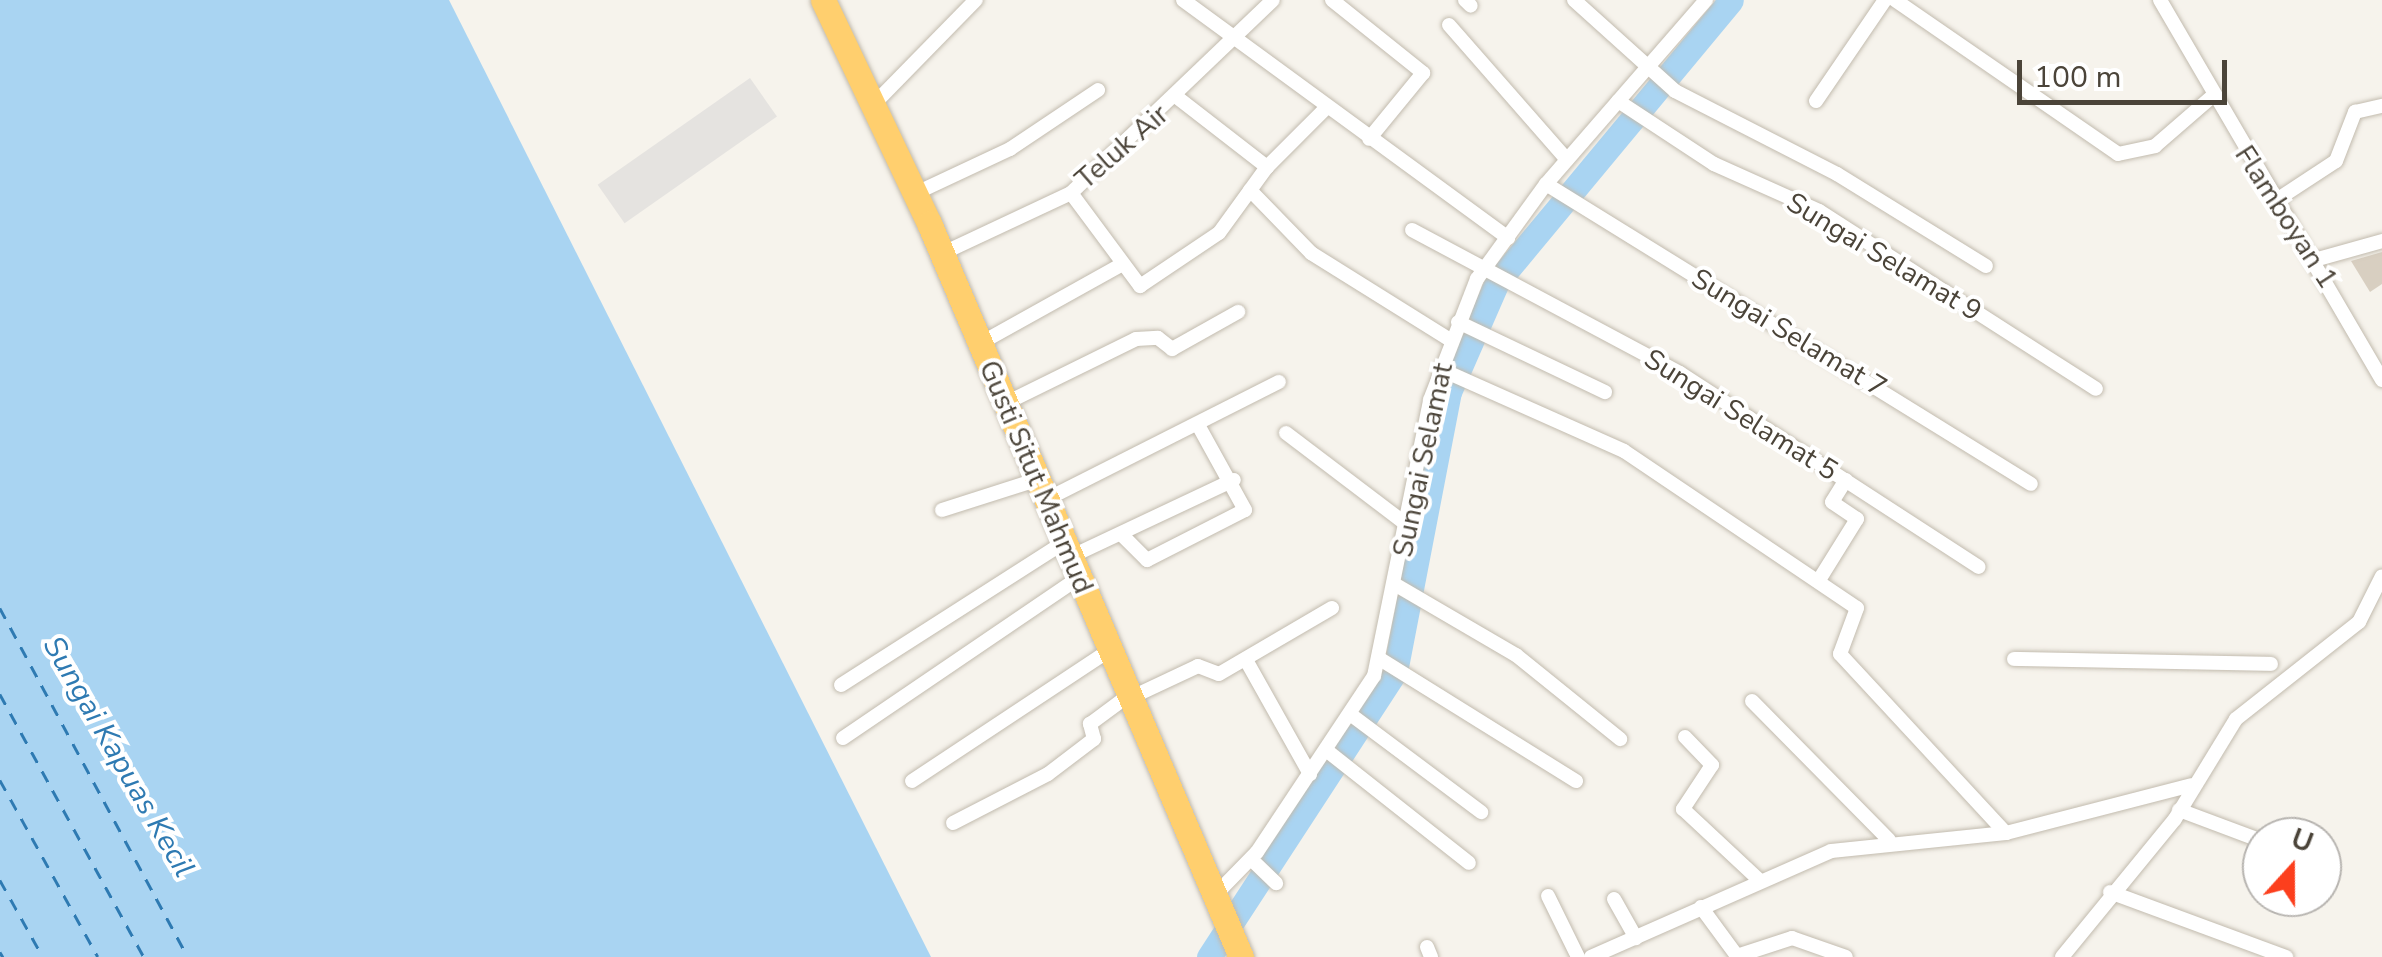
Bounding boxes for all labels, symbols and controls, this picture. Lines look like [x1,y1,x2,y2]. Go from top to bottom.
scale bar [2022,40,2232,102]
text: 100 m [2034,57,2121,98]
street label: Teluk Air [1069,98,1175,196]
street label: Flamboyan 1 [2228,140,2344,294]
street label: Sungai Selamat 9 [1780,186,1988,328]
street label: Sungai Selamat 7 [1685,262,1893,404]
street label: Sungai Selamat 5 [1638,342,1844,488]
street label: Gusti Situt Mahmud [972,355,1100,599]
street label: Sungai Selamat [1386,360,1460,560]
water label: Sungai Kapuas Kecil [35,630,201,884]
north arrow [2242,817,2342,917]
text: U [2286,819,2318,862]

